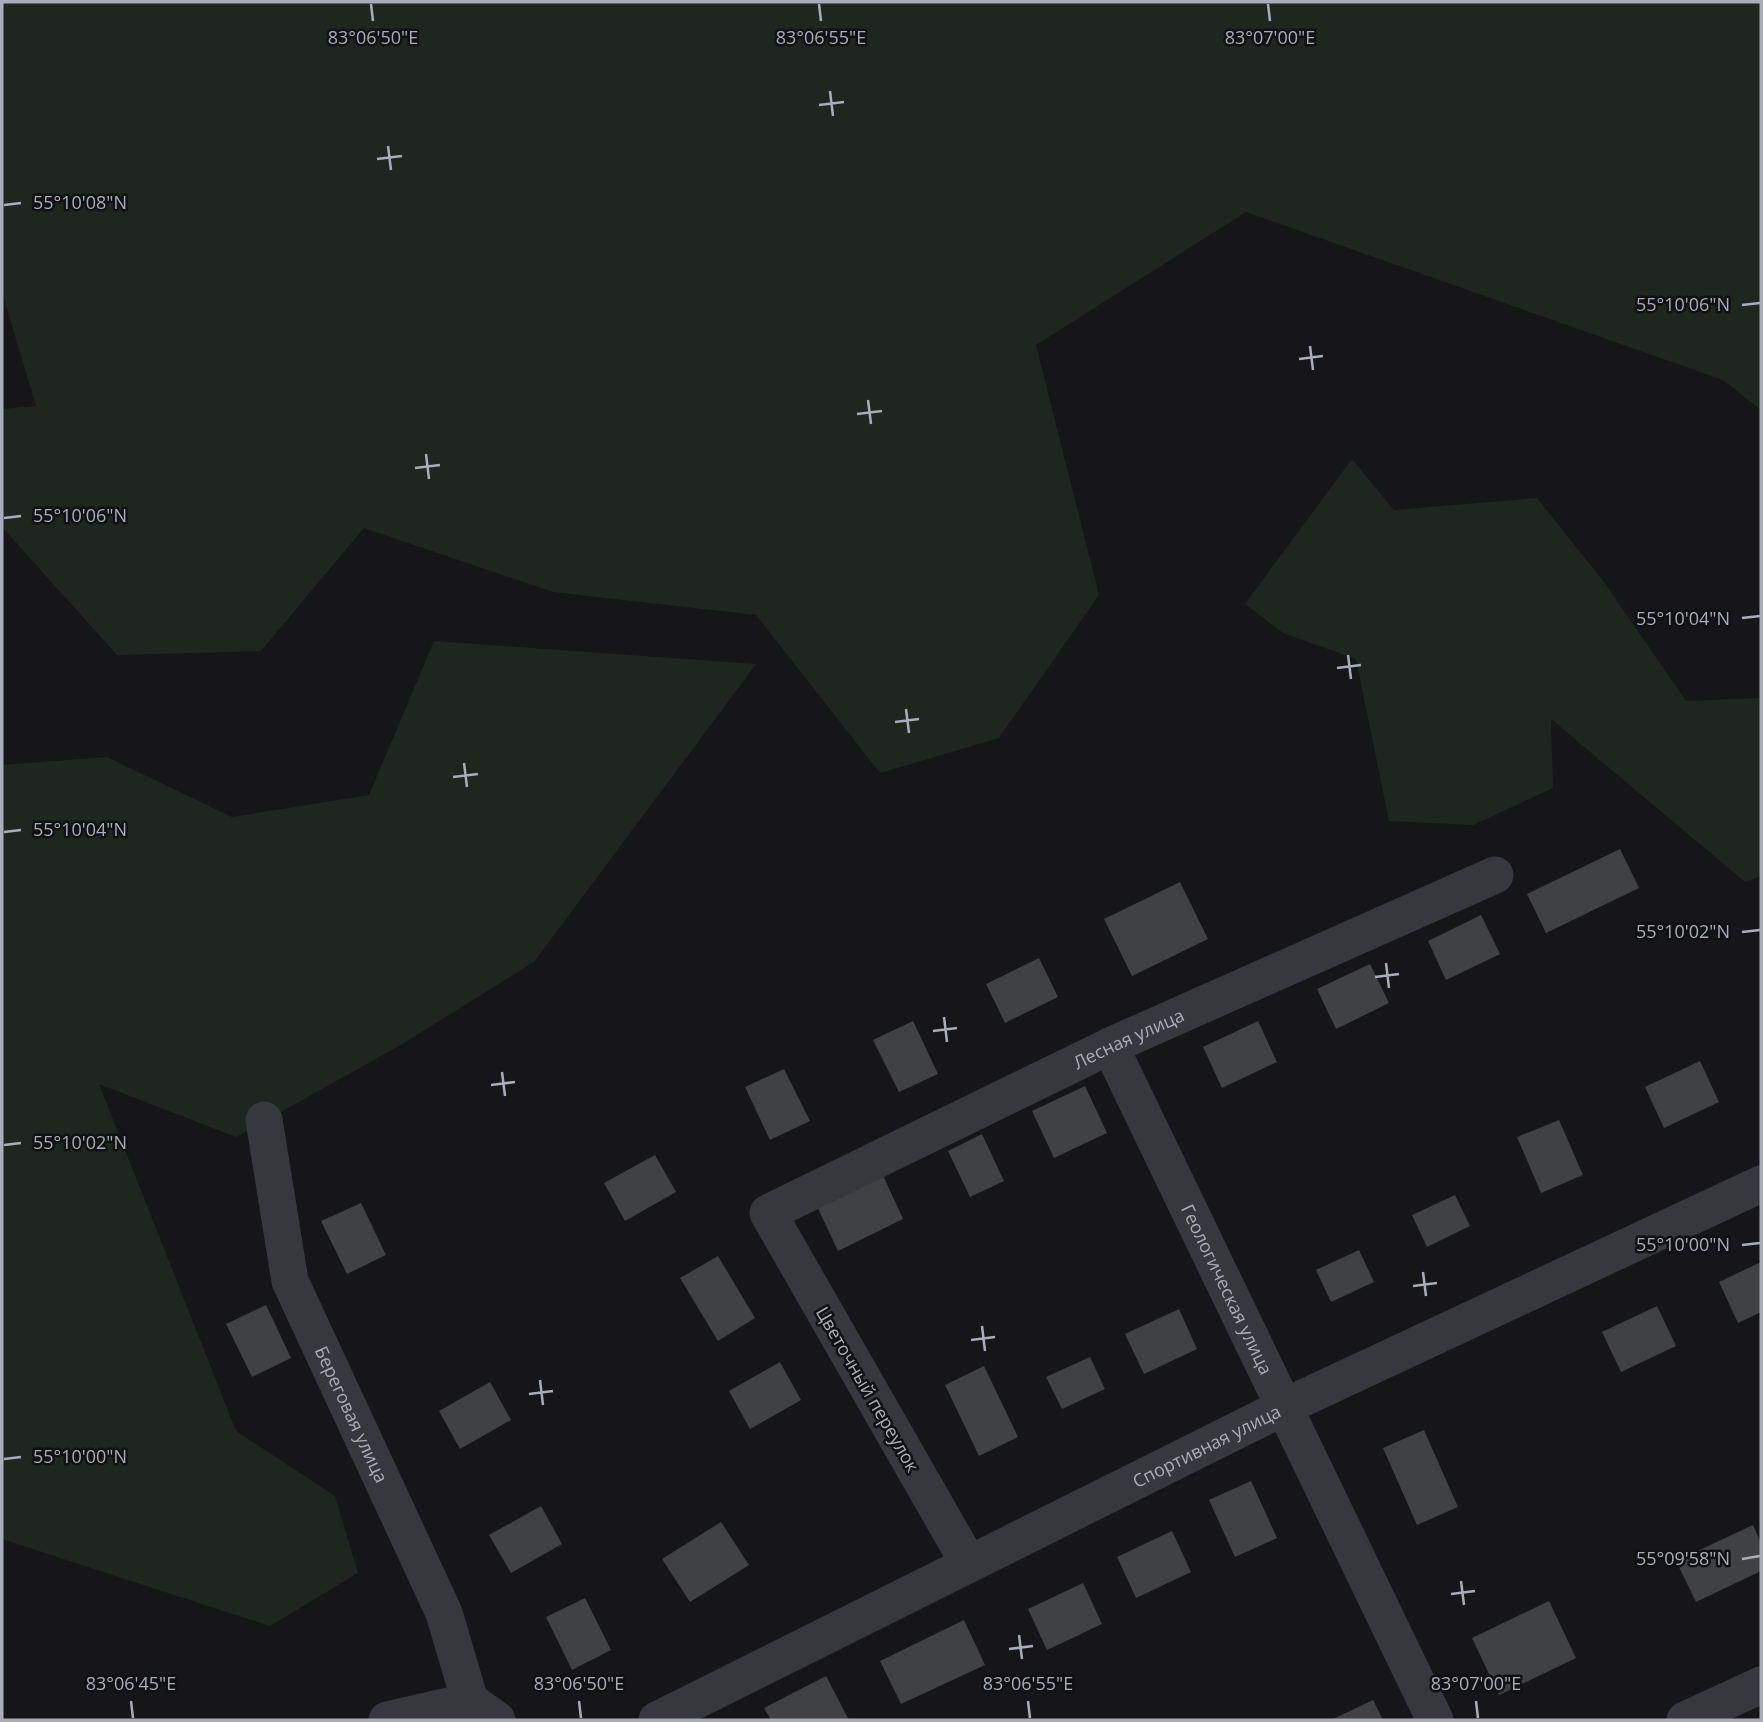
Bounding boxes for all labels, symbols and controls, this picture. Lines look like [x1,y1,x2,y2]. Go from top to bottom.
text: 83°06'50"E [328,25,418,49]
text: 83°06'55"E [776,25,866,49]
text: 83°07'00"E [1225,25,1315,49]
text: 55°10'08"N [33,190,127,214]
text: 55°10'06"N [1636,292,1730,316]
text: 55°10'06"N [33,503,127,527]
text: 55°10'04"N [1636,606,1730,630]
text: 55°10'04"N [33,817,127,841]
text: 55°10'02"N [1636,919,1730,943]
street label: Лесная улица [1069,1003,1188,1074]
text: 55°10'02"N [33,1130,127,1154]
street label: Геологическая улица [1176,1200,1279,1378]
text: 55°10'00"N [1636,1232,1730,1256]
street label: Цветочный переулок [811,1302,926,1477]
street label: Береговая улица [310,1342,394,1486]
street label: Спортивная улица [1128,1399,1285,1493]
text: 55°10'00"N [33,1444,127,1468]
text: 55°09'58"N [1636,1546,1730,1570]
text: 83°06'45"E [86,1671,176,1695]
text: 83°06'50"E [534,1671,624,1695]
text: 83°06'55"E [983,1671,1073,1695]
text: 83°07'00"E [1431,1671,1521,1695]

